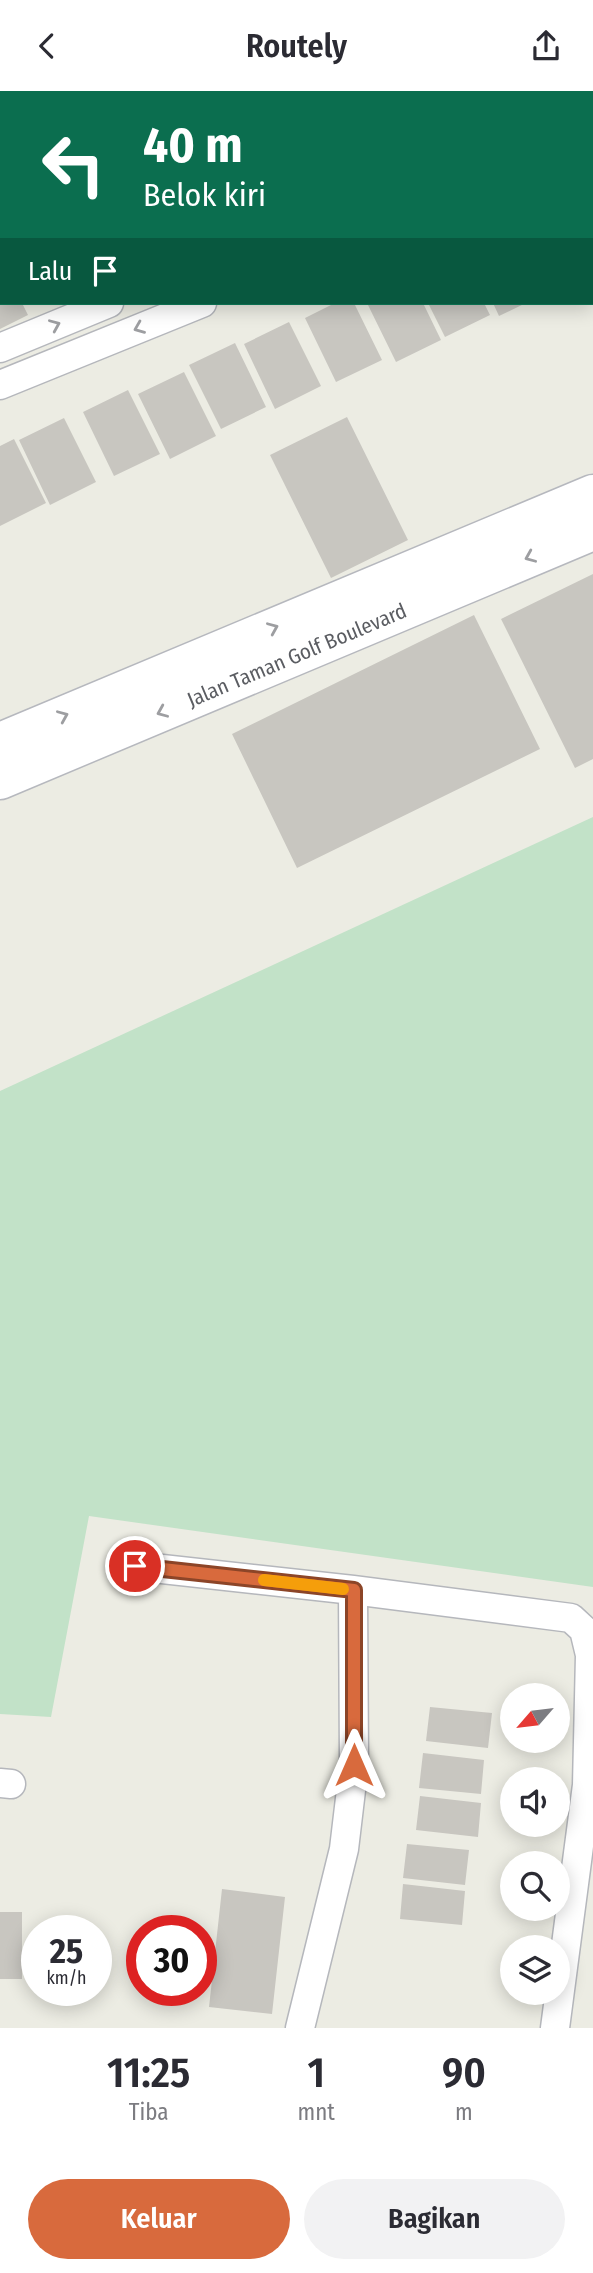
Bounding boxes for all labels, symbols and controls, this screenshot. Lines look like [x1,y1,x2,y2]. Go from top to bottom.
icon: back [28,27,66,65]
text: Routely [246,27,347,65]
icon: share [527,27,565,65]
text: 40 m [143,116,243,175]
icon: left [28,119,119,210]
text: Belok kiri [143,176,266,214]
icon: arrive [86,252,124,290]
text: Lalu [28,256,72,287]
one-way arrow [48,320,60,334]
one-way arrow [134,320,146,334]
one-way arrow [525,549,537,563]
street label: Jalan Taman Golf Boulevard [183,598,411,713]
one-way arrow [266,622,278,636]
one-way arrow [157,704,170,718]
one-way arrow [56,710,68,724]
pin [105,1536,165,1596]
icon: arrive [116,1547,154,1585]
north arrow [500,1683,570,1753]
map controls [500,1683,570,2005]
position arrow [317,1728,391,1802]
button: sound [500,1767,570,1837]
button: search [500,1851,570,1921]
speed limit sign: 30 [126,1915,217,2006]
text: 25 [50,1930,83,1972]
button: layers [500,1935,570,2005]
text: km/h [46,1967,87,1989]
text: 11:25 [107,2048,190,2098]
text: 1 [307,2048,325,2098]
text: 90 [442,2048,486,2098]
text: Tiba [129,2098,169,2126]
text: mnt [297,2098,335,2126]
text: m [455,2098,473,2126]
button: Keluar [28,2179,290,2259]
button: Bagikan [304,2179,565,2259]

